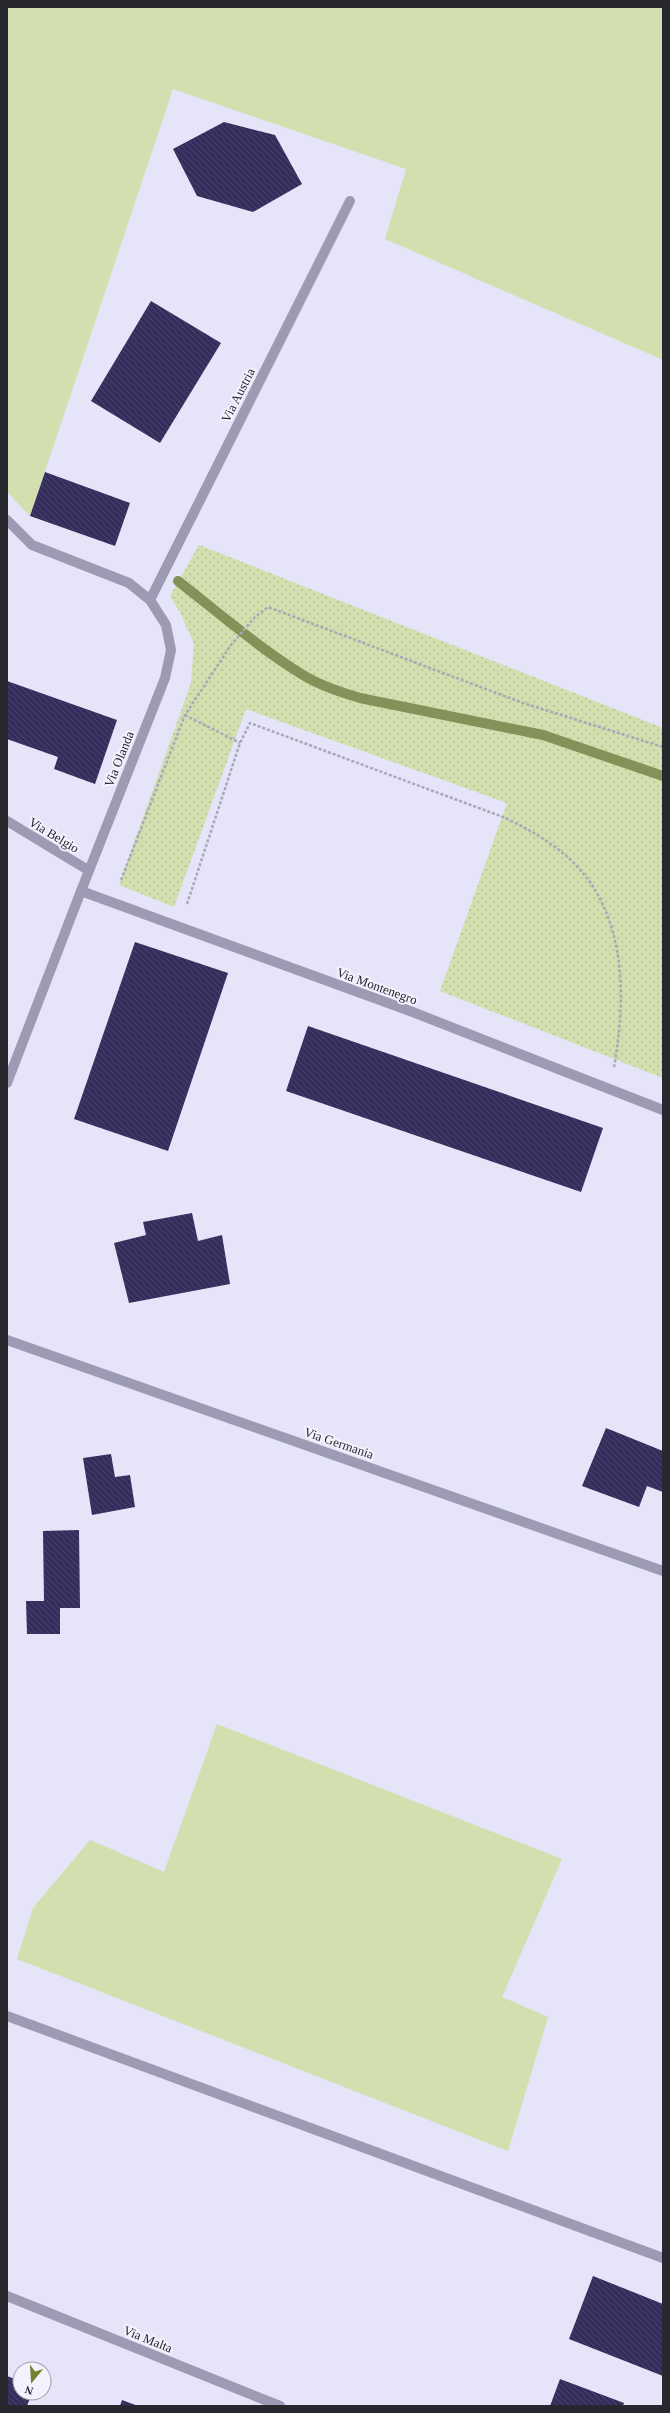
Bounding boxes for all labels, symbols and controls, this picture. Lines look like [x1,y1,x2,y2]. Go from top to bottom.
street label: Via Austria [218,365,258,425]
street label: Via Olanda [101,729,137,789]
street label: Via Belgio [26,814,82,856]
street label: Via Montenegro [335,964,419,1008]
street label: Via Germania [302,1424,376,1462]
street label: Via Malta [121,2322,175,2356]
north arrow [12,2361,52,2401]
text: N [23,2384,35,2397]

